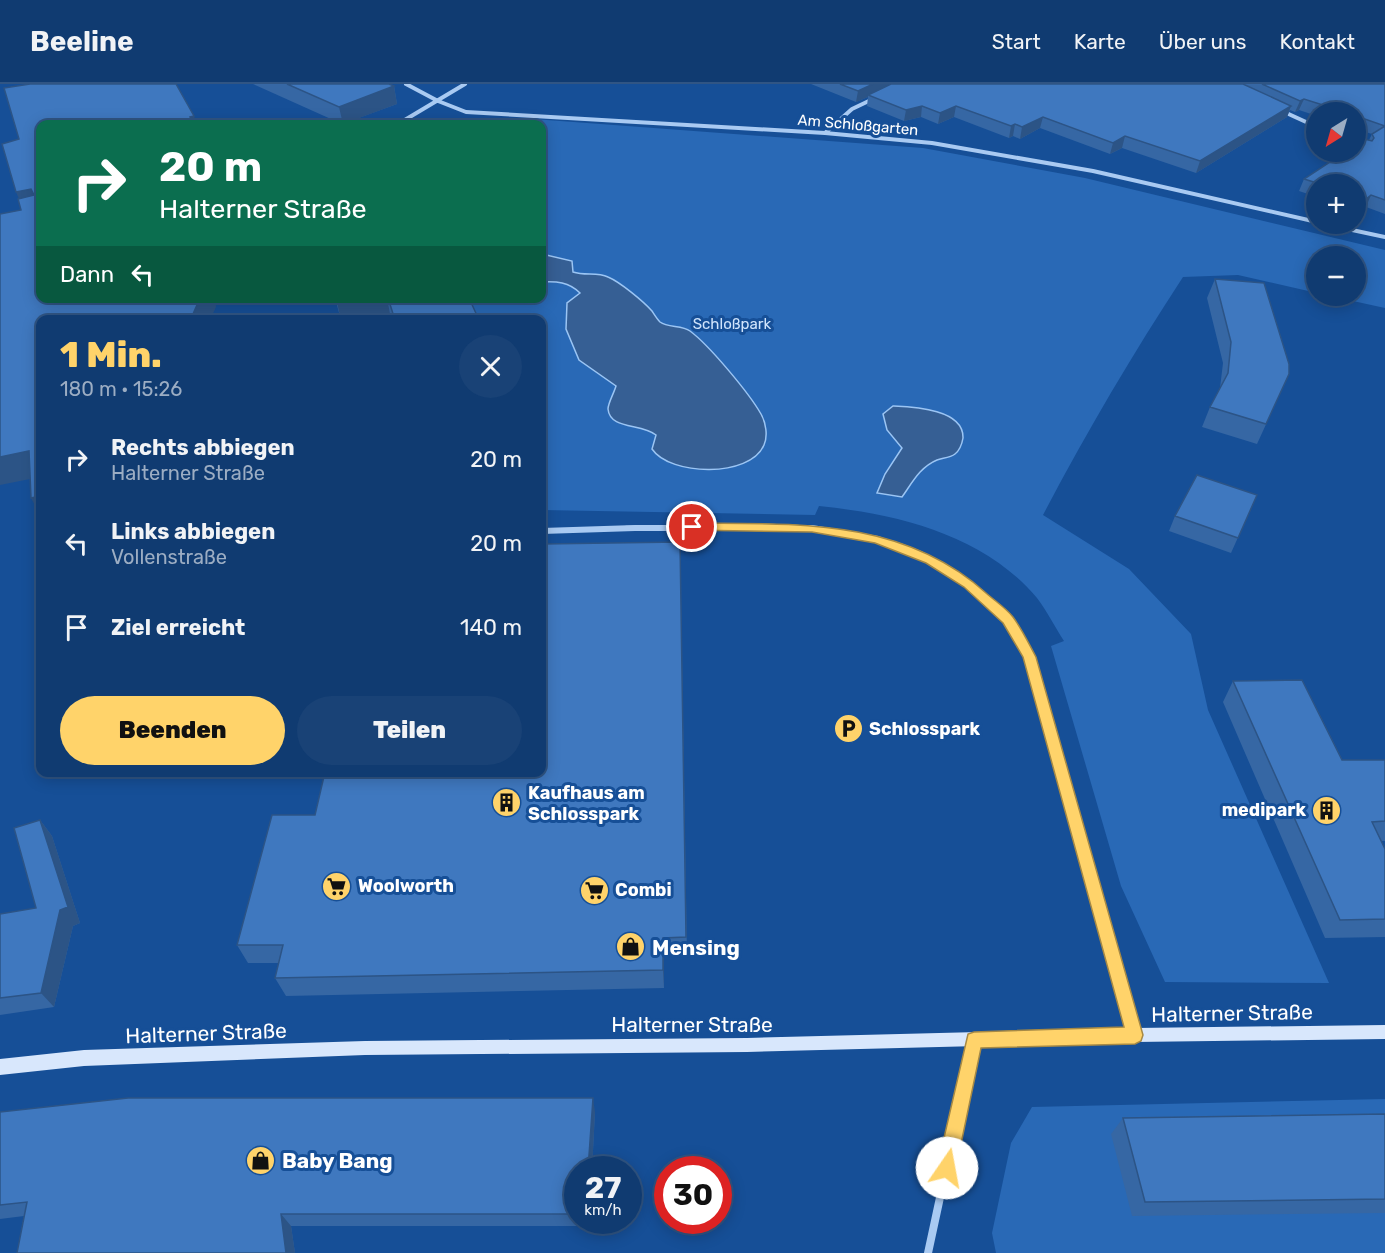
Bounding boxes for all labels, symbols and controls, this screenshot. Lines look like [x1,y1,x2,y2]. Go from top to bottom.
text: Beeline [30,25,134,58]
text: Start [992,29,1041,54]
text: Karte [1074,29,1126,54]
text: Über uns [1159,29,1247,54]
text: Kontakt [1280,29,1355,54]
north arrow [1306,102,1366,162]
map controls [1306,102,1366,306]
street label: Am Schloßgarten [797,111,919,139]
text: 20 m [159,142,262,192]
icon: right [60,144,138,222]
button: + [1306,174,1366,234]
text: Halterner Straße [159,193,367,225]
button: − [1306,246,1366,306]
icon: left [126,258,159,291]
text: Dann [60,261,114,288]
park label: Schloßpark [693,315,772,333]
text: 1 Min. [60,333,162,376]
button: close [459,335,522,398]
text: 180 m · 15:26 [60,377,182,401]
text: Rechts abbiegen [111,434,295,461]
icon: right [60,443,93,476]
text: 20 m [470,446,522,473]
text: Halterner Straße [111,461,265,485]
pin [666,501,717,552]
icon: arrive [675,510,708,543]
text: Links abbiegen [111,518,275,545]
icon: left [60,527,93,560]
text: 20 m [470,530,522,557]
text: Vollenstraße [111,545,227,569]
icon: arrive [60,611,93,644]
text: Ziel erreicht [111,614,245,641]
text: 140 m [460,614,522,641]
button: Beenden [60,696,285,765]
button: Teilen [297,696,522,765]
parking icon: Schlosspark [832,713,864,745]
place label: Schlosspark [869,718,980,740]
place label: Kaufhaus am Schlosspark [528,782,645,825]
building icon: Kaufhaus am Schlosspark [491,787,523,819]
building icon: medipark [1311,794,1343,826]
place label: medipark [1222,799,1306,821]
supermarket icon: Woolworth [321,870,353,902]
supermarket icon: Combi [578,874,610,906]
place label: Woolworth [358,875,454,897]
place label: Combi [615,879,672,901]
shop icon: Mensing [615,931,647,963]
place label: Mensing [652,935,740,960]
street label: Halterner Straße [1151,999,1313,1027]
street label: Halterner Straße [611,1012,773,1037]
street label: Halterner Straße [125,1018,287,1048]
position arrow [915,1136,979,1200]
shop icon: Baby Bang [245,1144,277,1176]
place label: Baby Bang [282,1148,392,1173]
speed limit sign: 30 [654,1156,732,1234]
text: 27 [585,1170,621,1206]
text: km/h [584,1201,622,1219]

